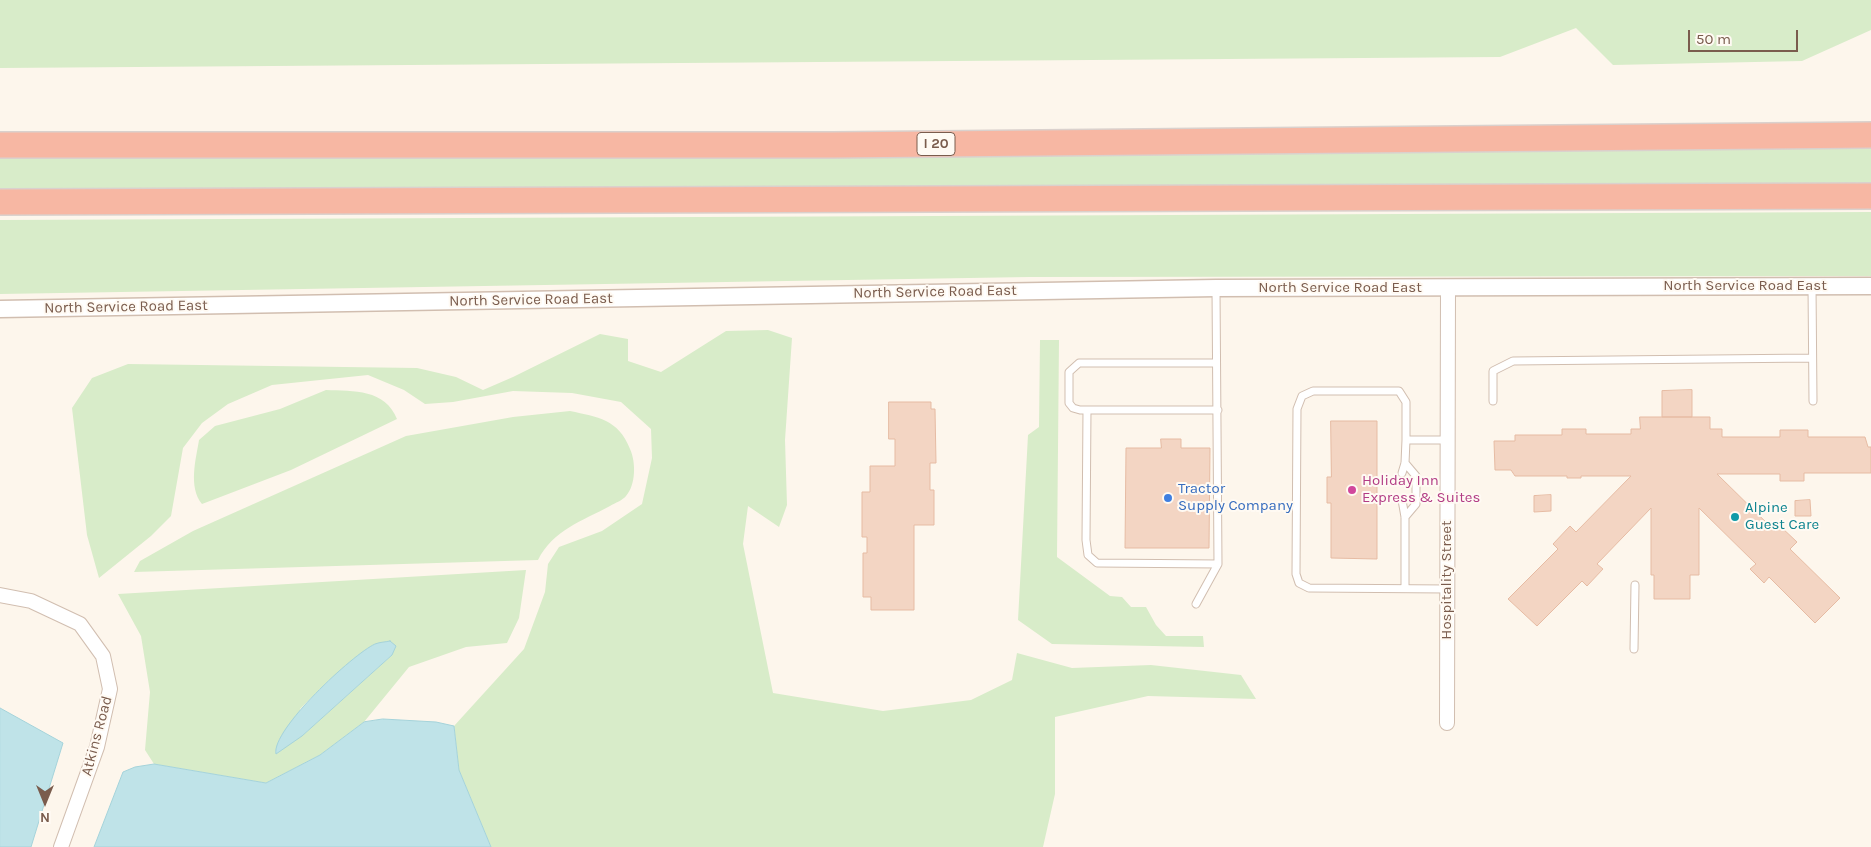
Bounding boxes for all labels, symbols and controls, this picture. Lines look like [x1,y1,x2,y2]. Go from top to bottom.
scale bar [1691,20,1801,52]
text: 50 m [1696,30,1731,48]
road number: I 20 [917,132,955,156]
street label: North Service Road East [1663,277,1827,295]
street label: North Service Road East [1258,279,1422,297]
street label: North Service Road East [853,282,1017,302]
street label: North Service Road East [449,290,613,310]
street label: North Service Road East [44,297,208,317]
place label: Holiday Inn Express & Suites [1362,472,1480,507]
place label: Tractor Supply Company [1178,480,1293,515]
marker: Holiday Inn Express & Suites [1346,484,1358,496]
marker: Tractor Supply Company [1162,492,1174,504]
place label: Alpine Guest Care [1745,499,1819,534]
marker: Alpine Guest Care [1729,511,1741,523]
street label: Hospitality Street [1438,520,1456,640]
street label: Atkins Road [78,694,116,778]
north arrow [20,777,70,827]
text: N [40,809,50,826]

